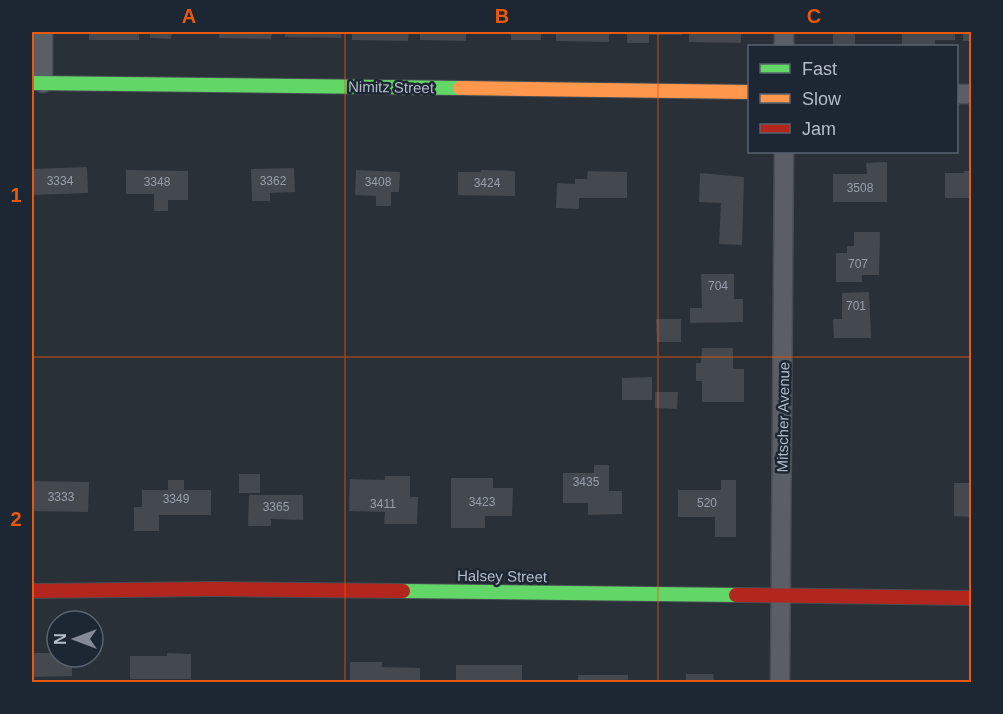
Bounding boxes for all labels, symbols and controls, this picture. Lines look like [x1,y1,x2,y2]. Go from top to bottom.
text: A [182,5,196,27]
text: B [495,5,509,27]
text: C [807,5,821,27]
legend [748,45,958,153]
text: Fast [802,59,837,79]
street label: Nimitz Street [348,78,435,96]
text: Slow [802,89,842,109]
text: Jam [802,119,836,139]
house number: 3334 [47,174,74,188]
house number: 3362 [260,174,287,188]
house number: 3348 [144,175,171,189]
house number: 3408 [365,175,392,189]
house number: 3424 [474,176,501,190]
house number: 3508 [847,181,874,195]
text: 1 [10,184,22,206]
house number: 707 [848,257,868,271]
house number: 704 [708,279,728,293]
house number: 701 [846,299,866,313]
street label: Mitscher Avenue [774,362,792,472]
house number: 3435 [573,475,600,489]
house number: 3333 [48,490,75,504]
house number: 3349 [163,492,190,506]
house number: 3423 [469,495,496,509]
house number: 520 [697,496,717,510]
house number: 3411 [370,497,396,511]
house number: 3365 [263,500,290,514]
text: 2 [10,508,22,530]
street label: Halsey Street [457,567,548,585]
north arrow [45,609,105,669]
text: N [52,633,69,645]

